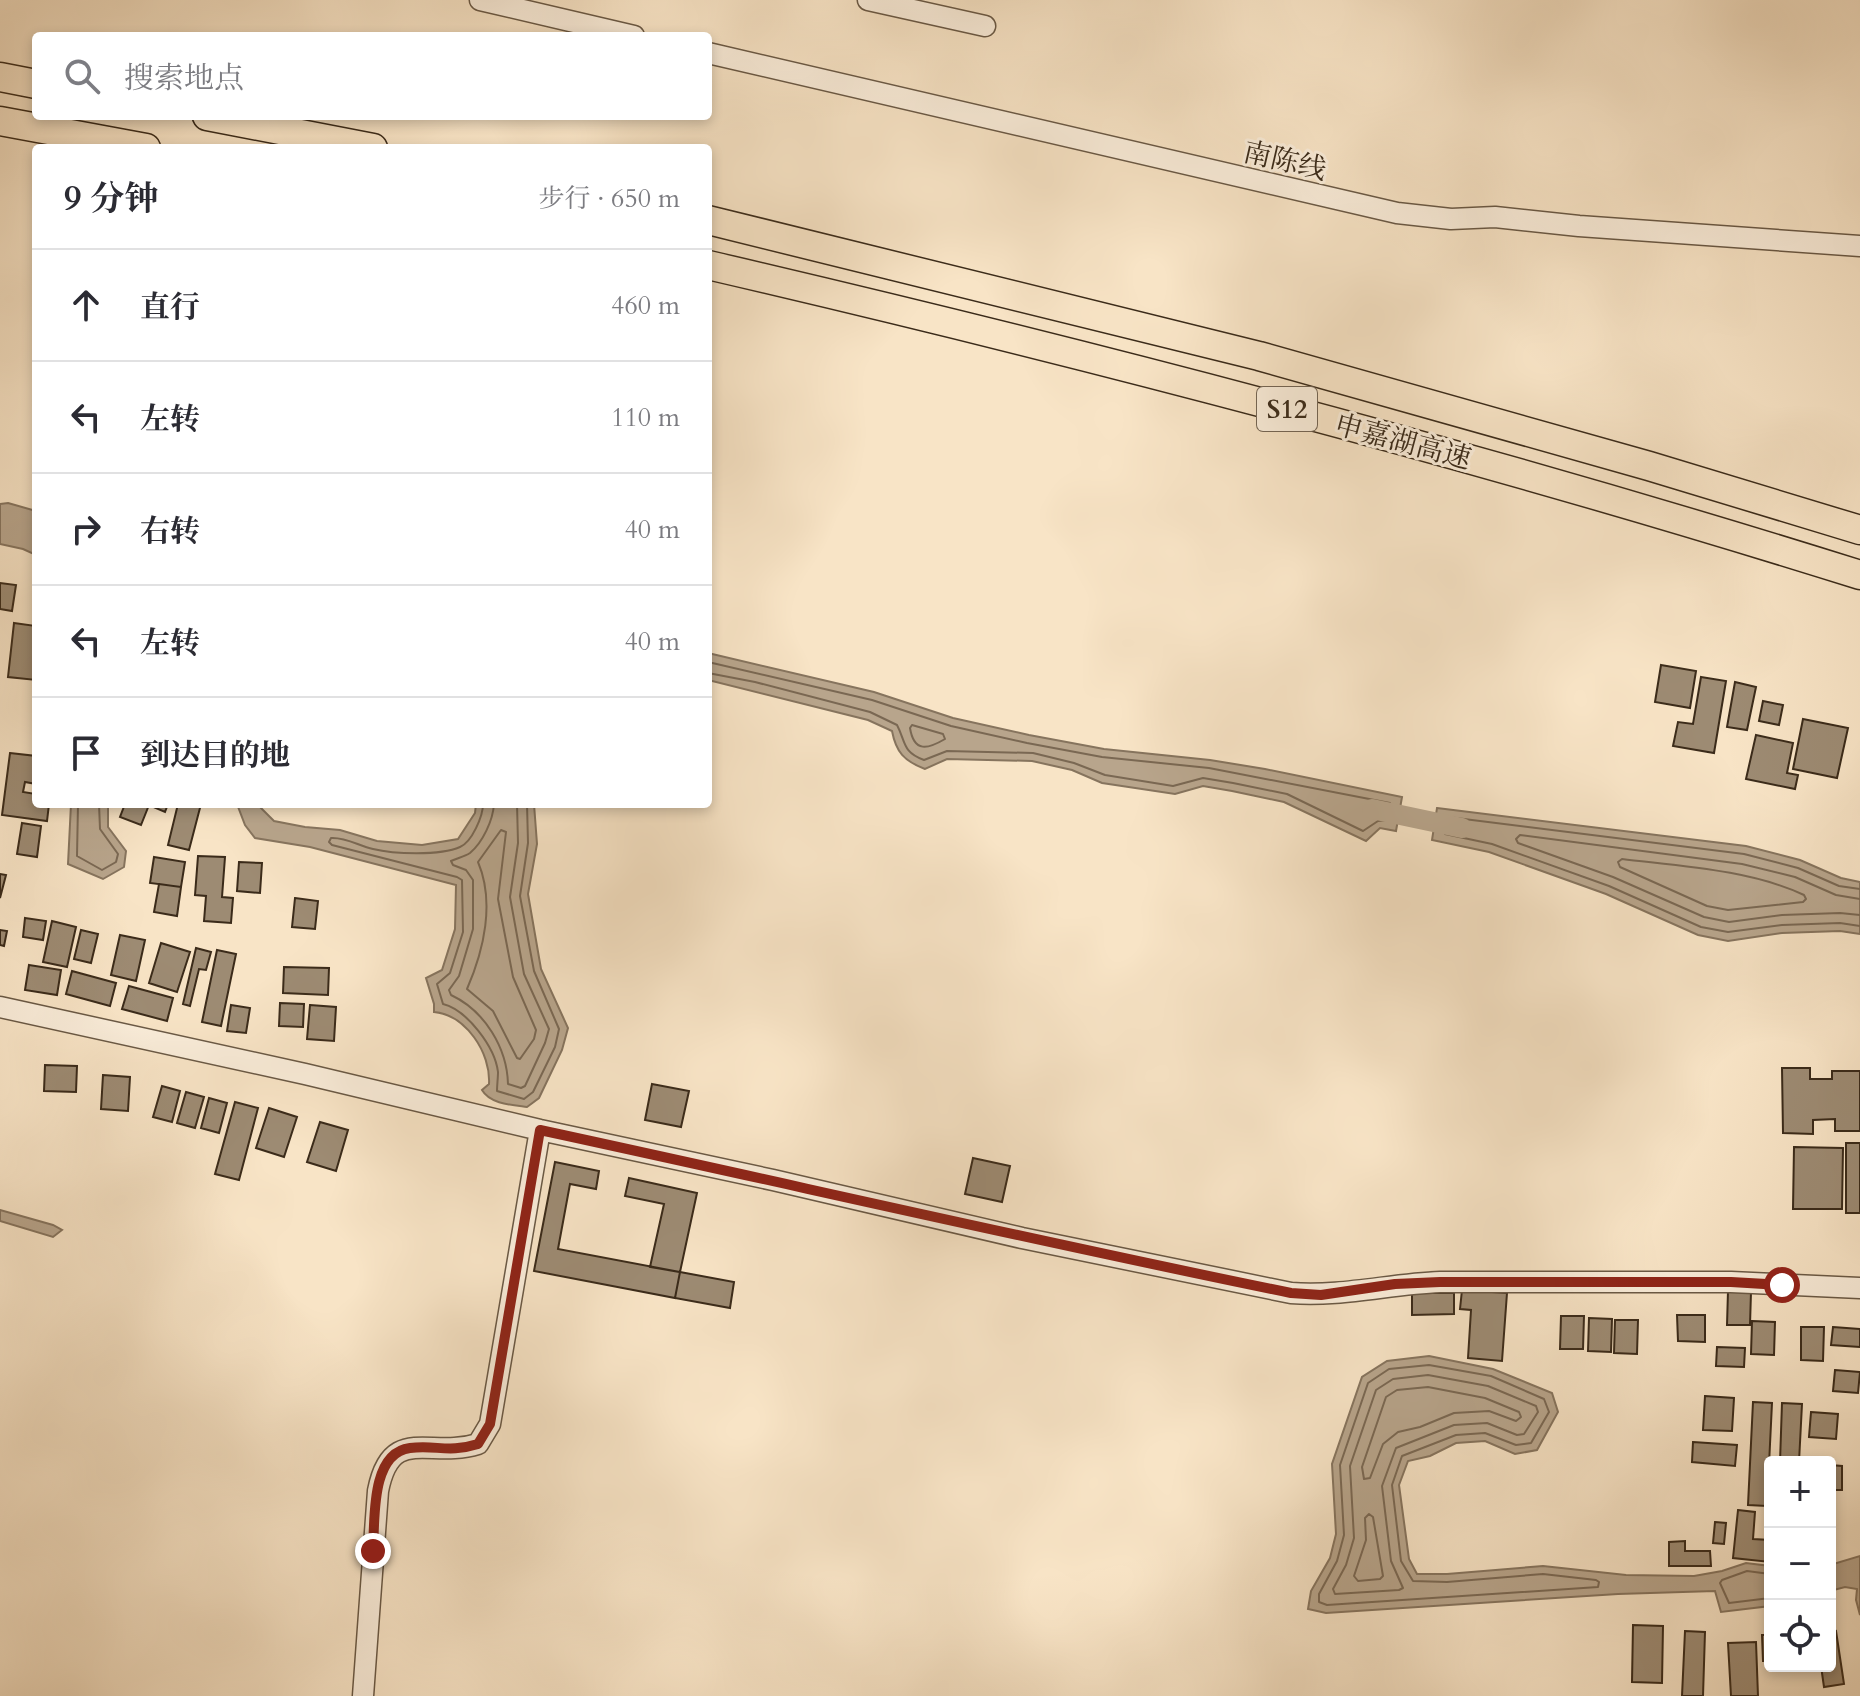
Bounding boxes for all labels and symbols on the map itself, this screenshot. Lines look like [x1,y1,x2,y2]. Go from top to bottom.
street label: 南陈线 [1240,133,1330,189]
road number: S12 [1257,387,1317,431]
street label: 申嘉湖高速 [1330,405,1475,478]
route start [1764,1267,1800,1303]
route end [355,1533,391,1569]

